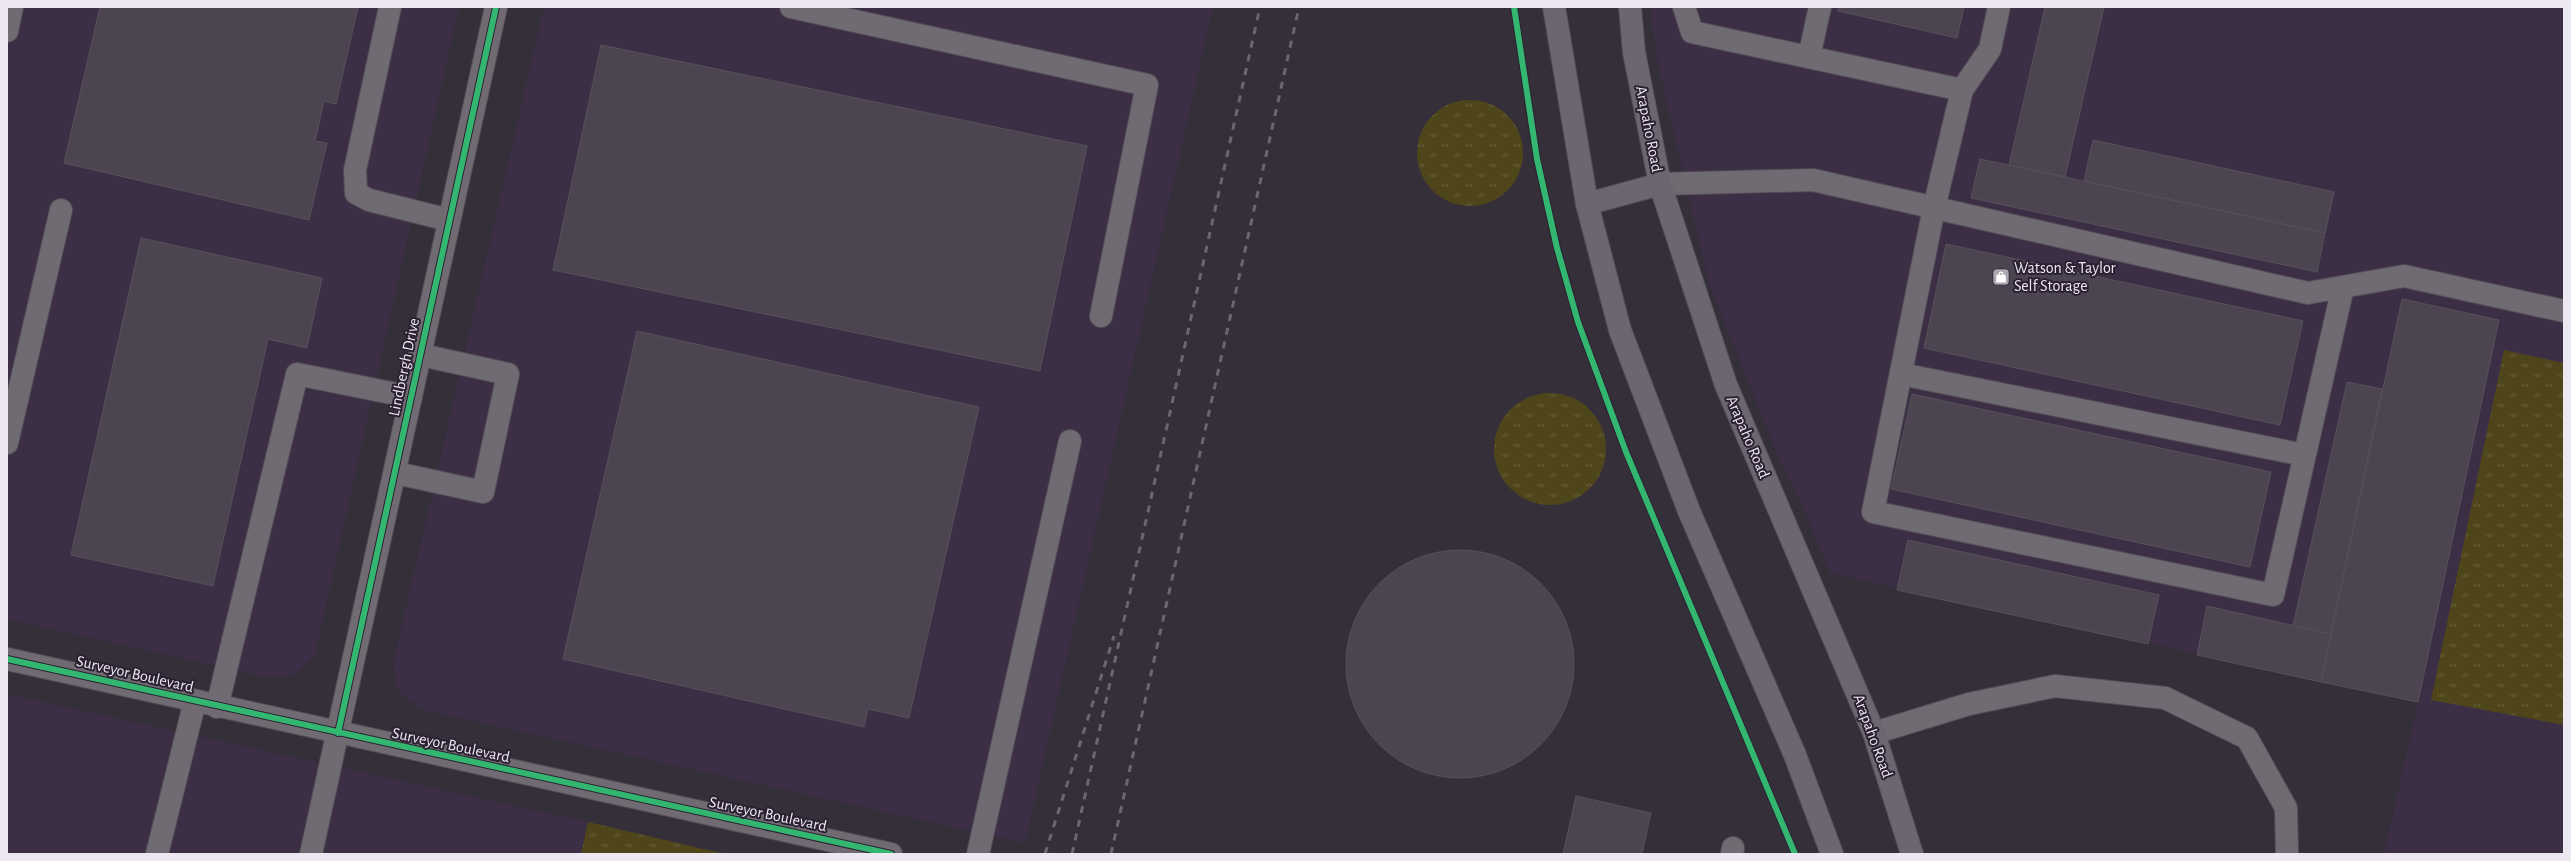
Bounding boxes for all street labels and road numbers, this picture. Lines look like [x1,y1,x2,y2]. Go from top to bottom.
street label: Arapaho Road [1633,84,1665,174]
street label: Lindbergh Drive [386,316,422,418]
street label: Arapaho Road [1724,394,1772,480]
street label: Surveyor Boulevard [75,653,195,696]
street label: Arapaho Road [1850,692,1896,780]
street label: Surveyor Boulevard [390,725,511,766]
street label: Surveyor Boulevard [707,794,828,835]

